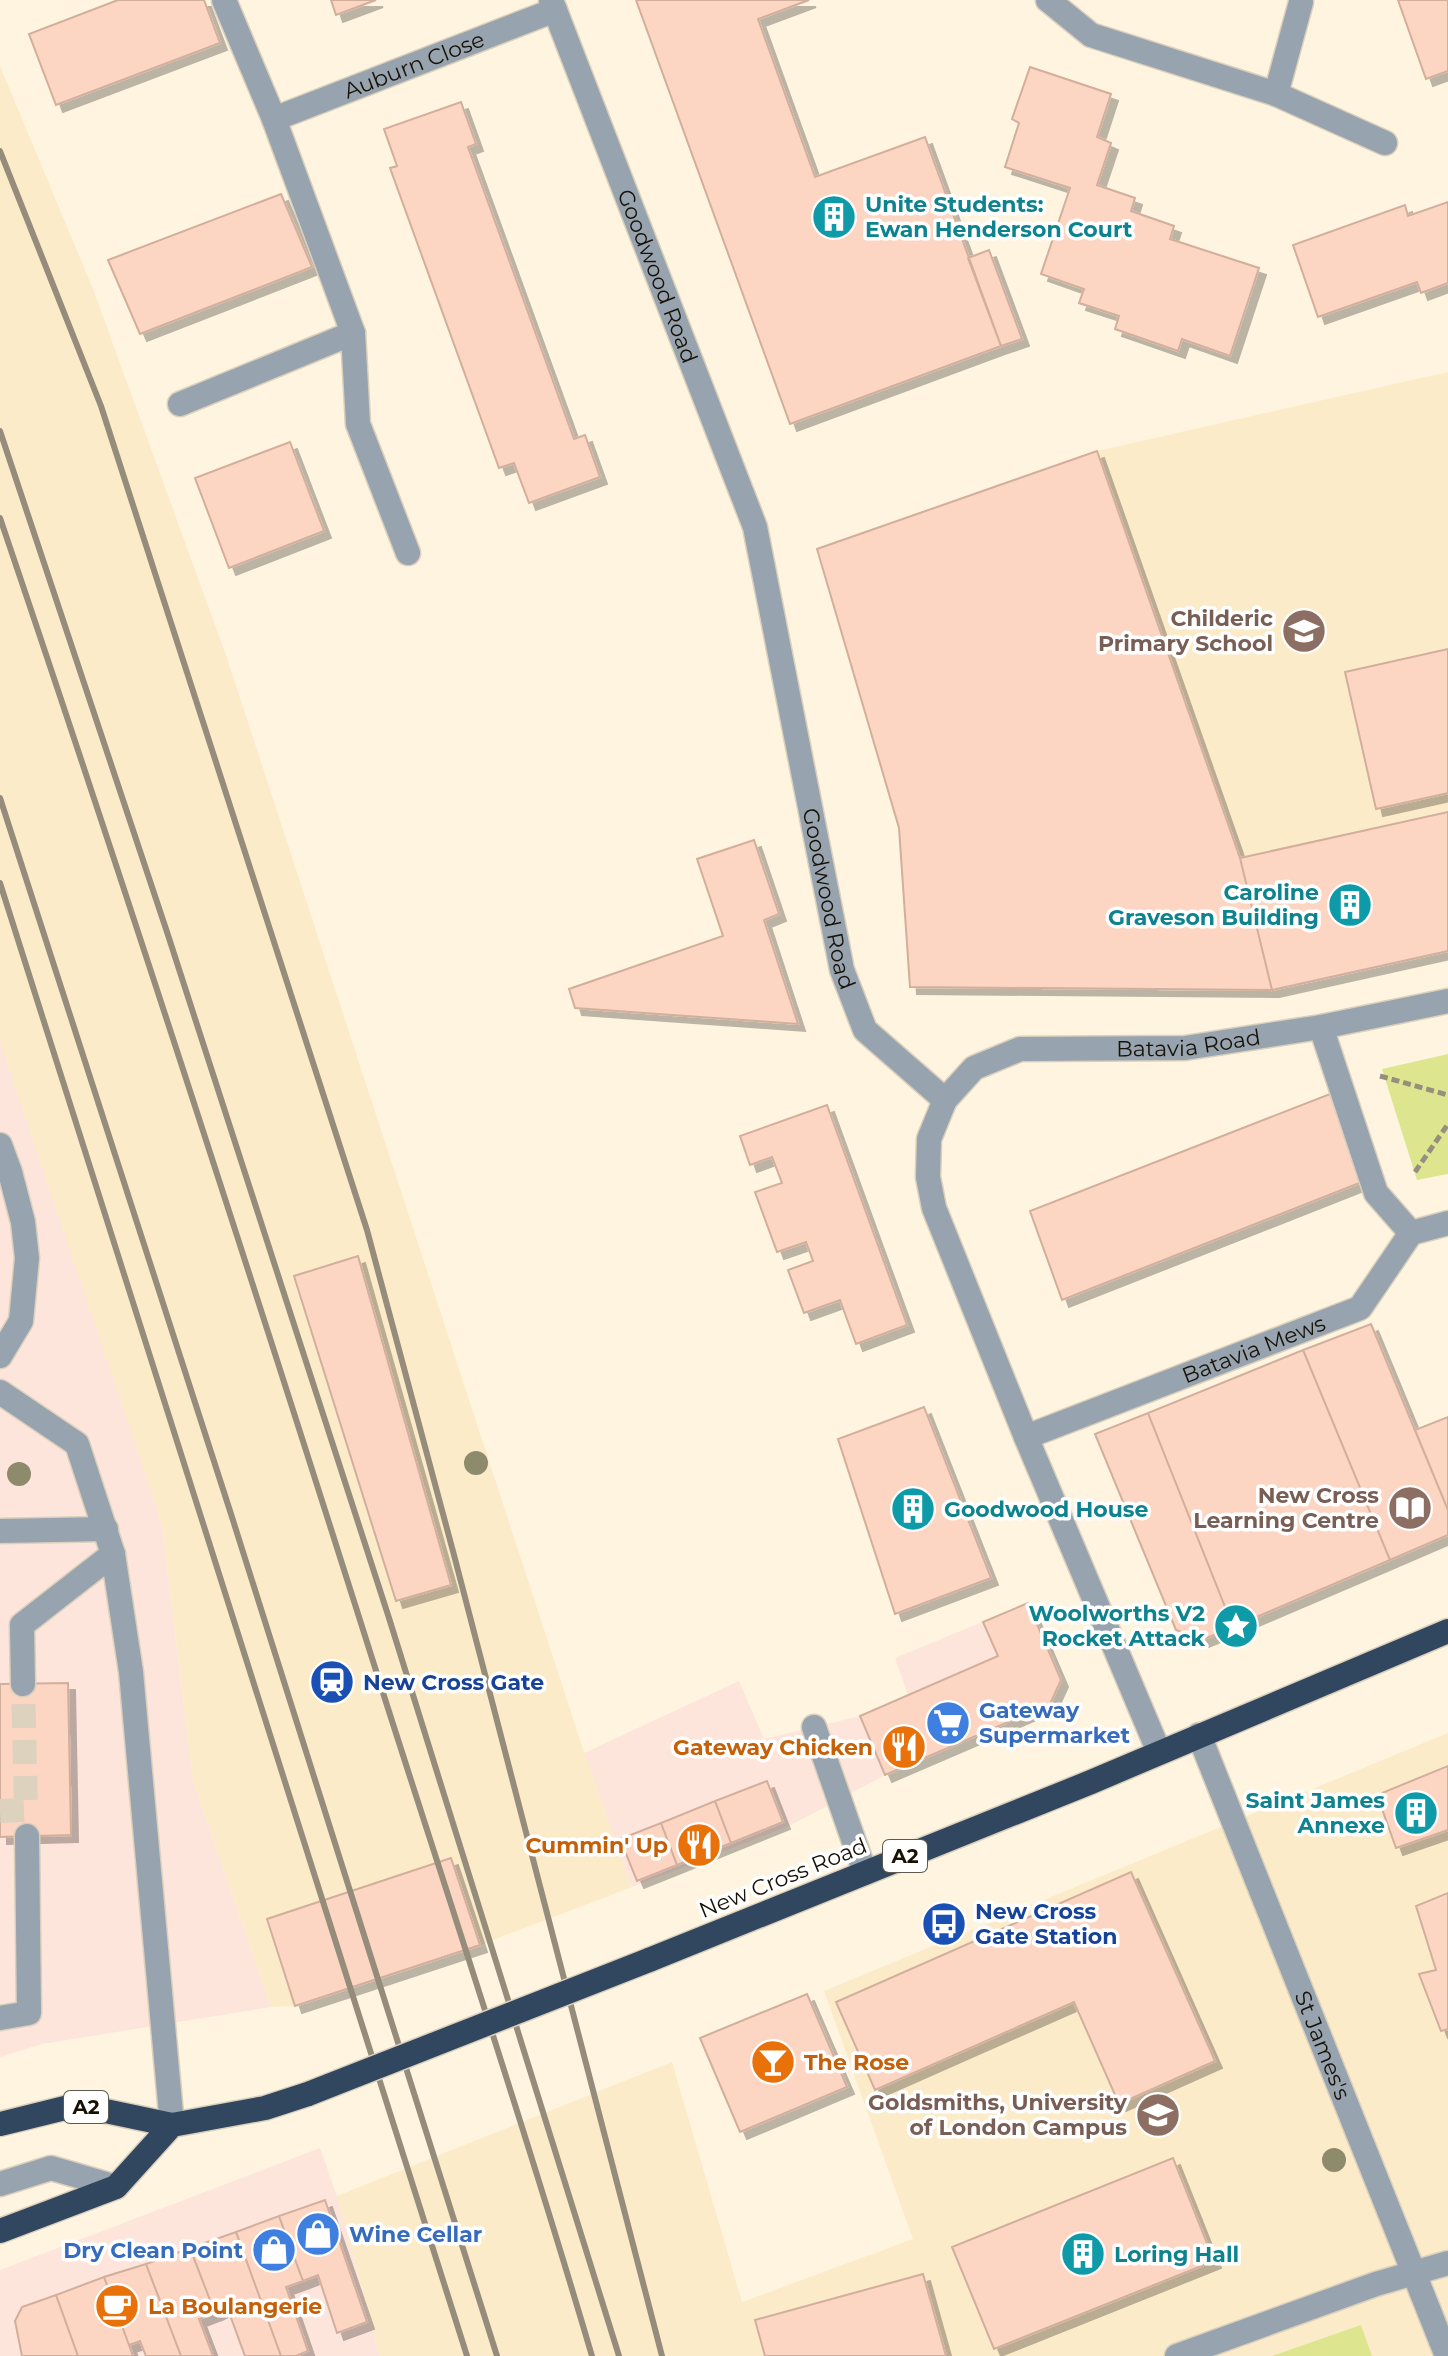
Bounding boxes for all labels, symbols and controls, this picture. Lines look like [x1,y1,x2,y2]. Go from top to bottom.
street label: Auburn Close [340,25,488,104]
street label: Goodwood Road [612,185,704,367]
place label: Unite Students: Ewan Henderson Court [865,191,1133,243]
building icon: Unite Students: Ewan Henderson Court [810,193,858,241]
place label: Childeric Primary School [1098,605,1273,657]
school or university icon: Childeric Primary School [1280,607,1328,655]
street label: Goodwood Road [797,806,862,993]
place label: Caroline Graveson Building [1108,879,1319,931]
building icon: Caroline Graveson Building [1326,881,1374,929]
street label: Batavia Road [1116,1023,1262,1062]
street label: Batavia Mews [1178,1309,1329,1389]
place label: New Cross Learning Centre [1193,1482,1379,1534]
library icon: New Cross Learning Centre [1386,1484,1434,1532]
building icon: Goodwood House [889,1485,937,1533]
place label: Goodwood House [944,1496,1149,1523]
place label: Woolworths V2 Rocket Attack [1029,1600,1206,1652]
place icon: Woolworths V2 Rocket Attack [1212,1602,1260,1650]
station icon: New Cross Gate [308,1658,356,1706]
place label: New Cross Gate [363,1669,544,1696]
place label: Gateway Supermarket [979,1697,1130,1749]
supermarket icon: Gateway Supermarket [924,1699,972,1747]
restaurant icon: Gateway Chicken [880,1723,928,1771]
place label: Gateway Chicken [673,1734,873,1761]
place label: Saint James Annexe [1246,1787,1385,1839]
building icon: Saint James Annexe [1392,1789,1440,1837]
restaurant icon: Cummin' Up [675,1821,723,1869]
place label: Cummin' Up [525,1832,668,1859]
street label: New Cross Road [695,1832,871,1924]
road number: A2 [883,1840,927,1872]
place label: New Cross Gate Station [975,1898,1117,1950]
bus stop icon: New Cross Gate Station [920,1900,968,1948]
street label: St James's [1289,1987,1357,2104]
bar icon: The Rose [749,2038,797,2086]
place label: The Rose [804,2049,909,2076]
place label: Goldsmiths, University of London Campus [868,2089,1128,2141]
road number: A2 [64,2091,108,2123]
school or university icon: Goldsmiths, University of London Campus [1134,2091,1182,2139]
shop icon: Wine Cellar [294,2210,342,2258]
place label: Wine Cellar [349,2221,482,2248]
shop icon: Dry Clean Point [250,2226,298,2274]
building icon: Loring Hall [1059,2230,1107,2278]
place label: Dry Clean Point [63,2237,243,2264]
place label: Loring Hall [1114,2241,1239,2268]
cafe icon: La Boulangerie [93,2282,141,2330]
place label: La Boulangerie [148,2293,322,2320]

